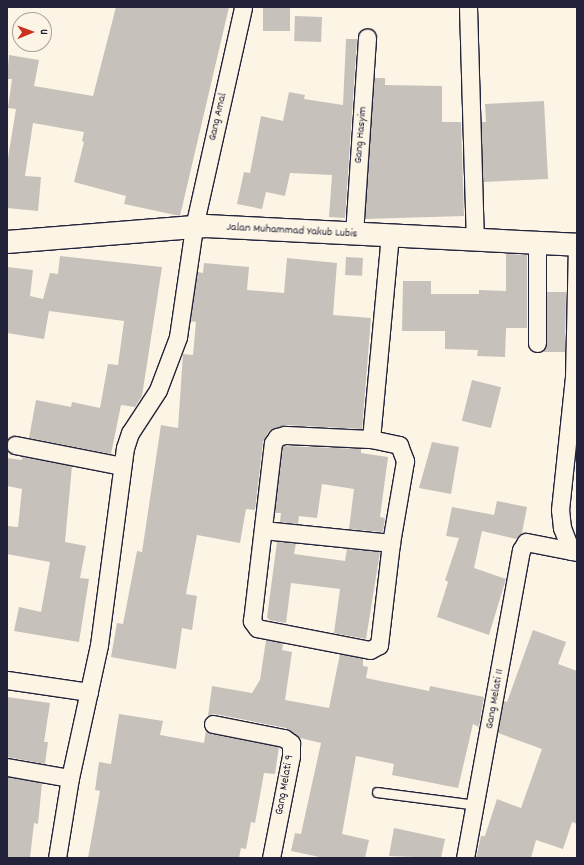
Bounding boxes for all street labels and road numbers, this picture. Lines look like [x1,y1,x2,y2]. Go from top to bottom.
street label: Gang Amal [206,92,230,142]
street label: Gang Hasyim [351,106,371,164]
street label: Jalan Muhammad Yakub Lubis [226,220,358,242]
street label: Gang Melati 11 [483,668,507,730]
street label: Gang Melati 9 [273,754,297,816]

